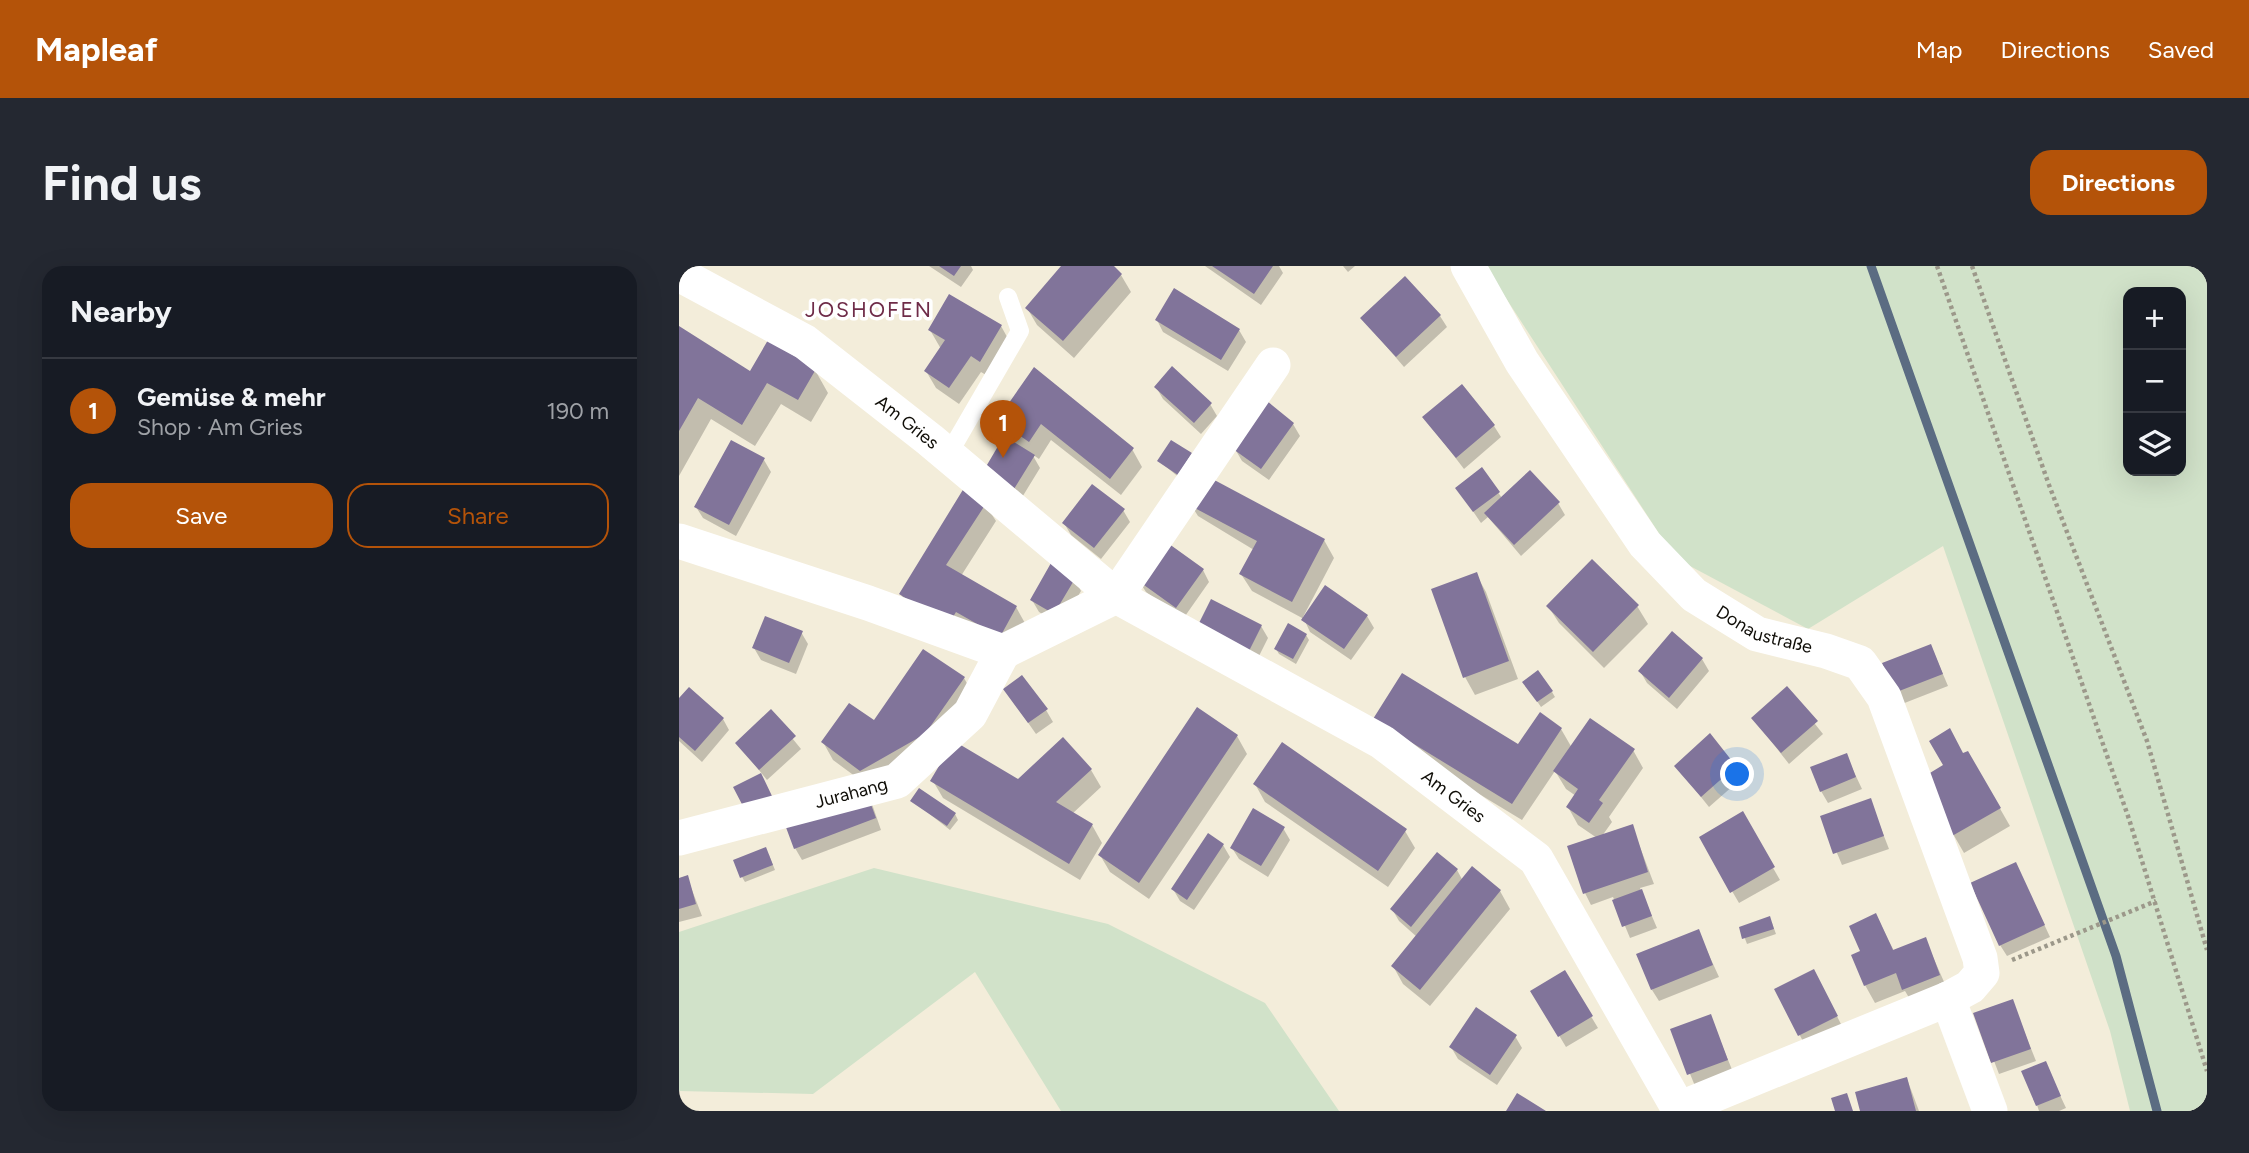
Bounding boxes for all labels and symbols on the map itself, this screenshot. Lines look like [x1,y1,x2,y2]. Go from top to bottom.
district label: JOSHOFEN [805,297,933,322]
street label: Am Gries [871,391,943,454]
pin: 1 [980,400,1026,458]
street label: Donaustraße [1712,600,1815,658]
your location [1720,757,1754,791]
street label: Am Gries [1417,765,1490,828]
street label: Jurahang [812,773,890,813]

